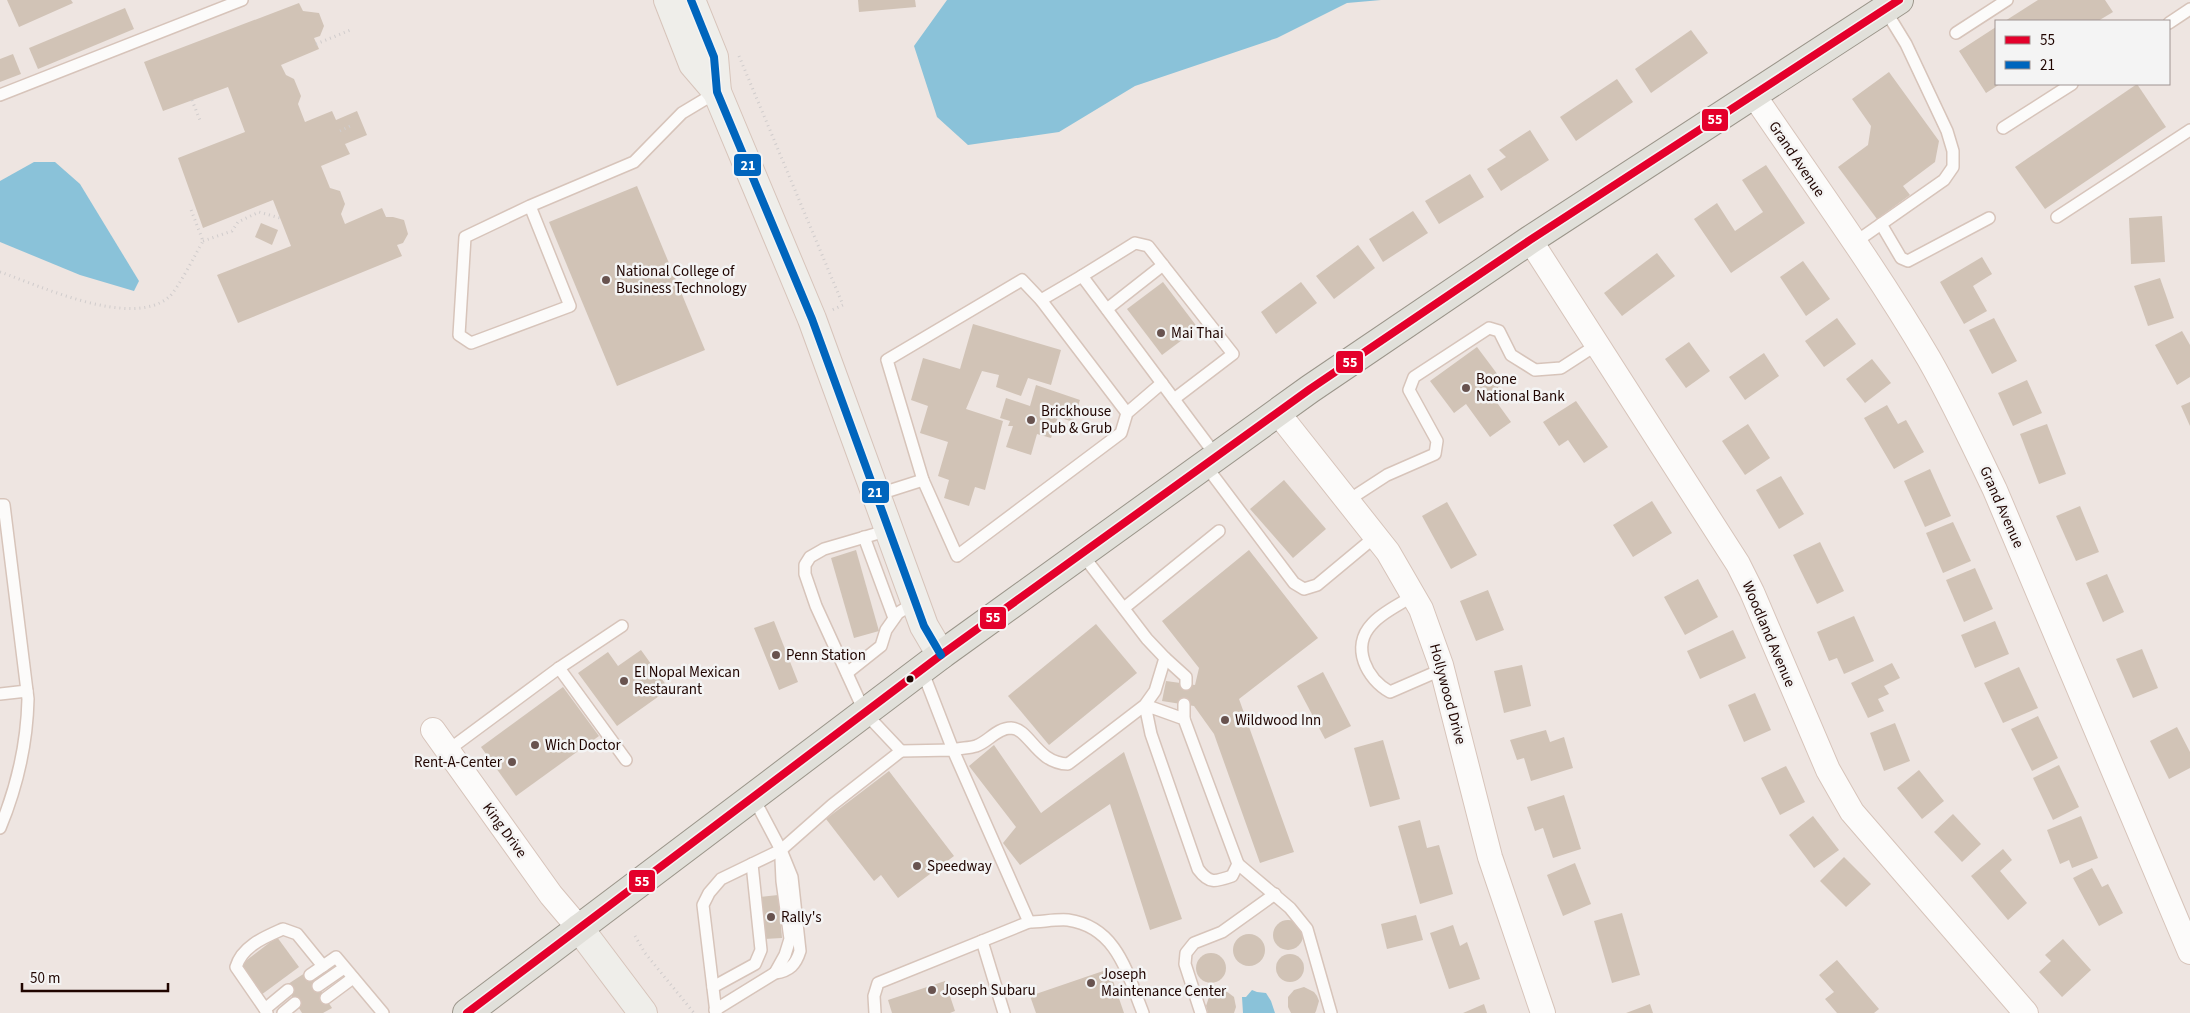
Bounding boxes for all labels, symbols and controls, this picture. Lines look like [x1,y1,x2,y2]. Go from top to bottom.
legend [1995,20,2170,85]
text: 55 [2040,30,2055,51]
text: 21 [2040,55,2055,76]
line badge: 55 [1701,108,1729,132]
text: 55 [1708,110,1722,130]
street label: Grand Avenue [1763,117,1830,201]
line badge: 21 [733,153,762,177]
text: 21 [741,156,755,176]
place label: National College of Business Technology [616,261,747,299]
marker: National College of Business Technology [600,274,612,286]
place label: Mai Thai [1171,323,1224,344]
marker: Mai Thai [1155,327,1167,339]
line badge: 55 [1335,350,1364,374]
text: 55 [1343,353,1357,373]
place label: Boone National Bank [1476,369,1565,407]
marker: Boone National Bank [1460,382,1472,394]
place label: Brickhouse Pub & Grub [1041,401,1112,439]
marker: Brickhouse Pub & Grub [1025,414,1037,426]
street label: Grand Avenue [1974,463,2029,551]
line badge: 21 [861,480,890,504]
text: 21 [868,483,882,503]
street label: Woodland Avenue [1737,578,1800,691]
line badge: 55 [979,606,1007,630]
text: 55 [986,608,1000,628]
street label: Hollywood Drive [1424,641,1471,747]
place label: Penn Station [786,645,866,666]
marker: Penn Station [770,649,782,661]
place label: El Nopal Mexican Restaurant [634,662,740,700]
unlabelled marker [905,674,915,684]
marker: El Nopal Mexican Restaurant [618,675,630,687]
place label: Wildwood Inn [1235,710,1321,731]
marker: Wildwood Inn [1219,714,1231,726]
place label: Wich Doctor [545,735,622,756]
marker: Wich Doctor [529,739,541,751]
place label: Rent-A-Center [414,752,503,773]
marker: Rent-A-Center [506,756,518,768]
street label: King Drive [477,798,532,862]
place label: Speedway [927,856,992,877]
marker: Speedway [911,860,923,872]
line badge: 55 [628,869,656,893]
text: 55 [635,872,649,892]
place label: Rally's [781,907,821,928]
marker: Rally's [765,911,777,923]
scale bar [22,960,169,992]
place label: Joseph Maintenance Center [1101,964,1227,1002]
text: 50 m [30,968,60,989]
marker: Joseph Maintenance Center [1085,977,1097,989]
place label: Joseph Subaru [942,980,1036,1001]
marker: Joseph Subaru [926,984,938,996]

